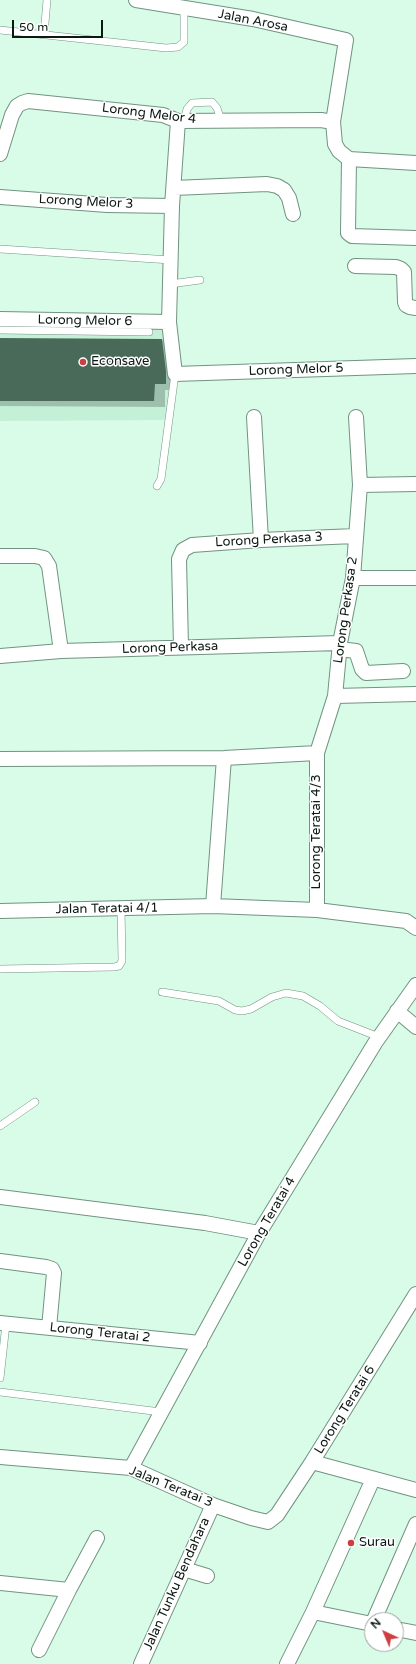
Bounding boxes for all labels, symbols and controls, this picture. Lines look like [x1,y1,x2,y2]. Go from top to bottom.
street label: Jalan Arosa [217,7,289,35]
scale bar [14,12,105,38]
text: 50 m [19,20,48,34]
street label: Lorong Melor 4 [101,100,197,128]
street label: Lorong Melor 3 [38,192,134,212]
street label: Lorong Melor 6 [37,312,133,330]
place label: Econsave [91,354,149,370]
marker: Econsave [78,357,88,367]
street label: Lorong Melor 5 [248,361,344,379]
street label: Lorong Perkasa 3 [215,529,323,551]
street label: Lorong Perkasa 2 [331,556,361,664]
street label: Lorong Perkasa [122,639,218,657]
street label: Lorong Teratai 4/3 [309,774,325,890]
street label: Jalan Teratai 4/1 [55,900,159,918]
street label: Lorong Teratai 4 [235,1174,299,1270]
street label: Lorong Teratai 2 [49,1320,151,1346]
street label: Lorong Teratai 6 [312,1363,378,1457]
street label: Jalan Teratai 3 [127,1463,215,1511]
street label: Jalan Tunku Bendahara [141,1515,213,1653]
place label: Surau [359,1535,395,1551]
marker: Surau [346,1538,356,1548]
north arrow [364,1612,404,1652]
text: N [368,1616,384,1631]

